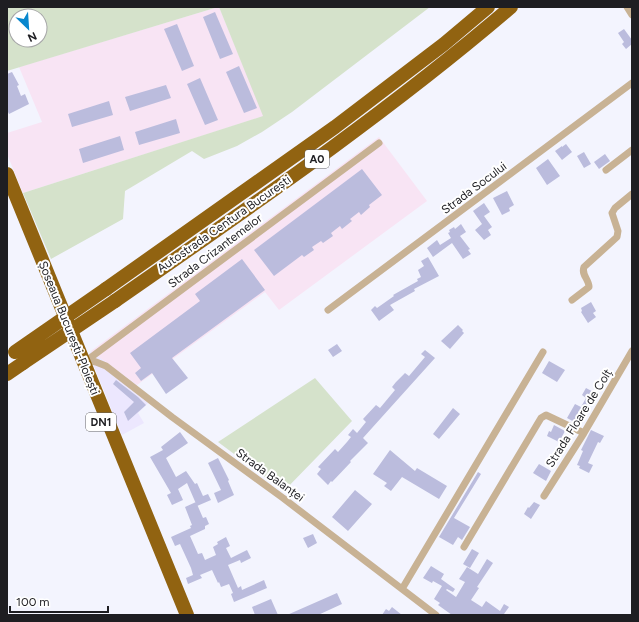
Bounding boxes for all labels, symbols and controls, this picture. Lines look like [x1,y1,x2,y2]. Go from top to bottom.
north arrow [8,8,48,48]
text: N [25,29,39,44]
road number: A0 [305,150,329,168]
street label: Strada Socului [439,159,509,217]
street label: Autostrada Centura București [155,172,293,276]
street label: Strada Crizantemelor [165,211,265,291]
street label: Șoseaua București-Ploiești [36,259,102,397]
street label: Strada Floare de Colț [543,366,615,470]
road number: DN1 [86,413,116,431]
street label: Strada Balanței [233,446,307,504]
scale bar [10,588,108,614]
text: 100 m [16,595,50,609]

